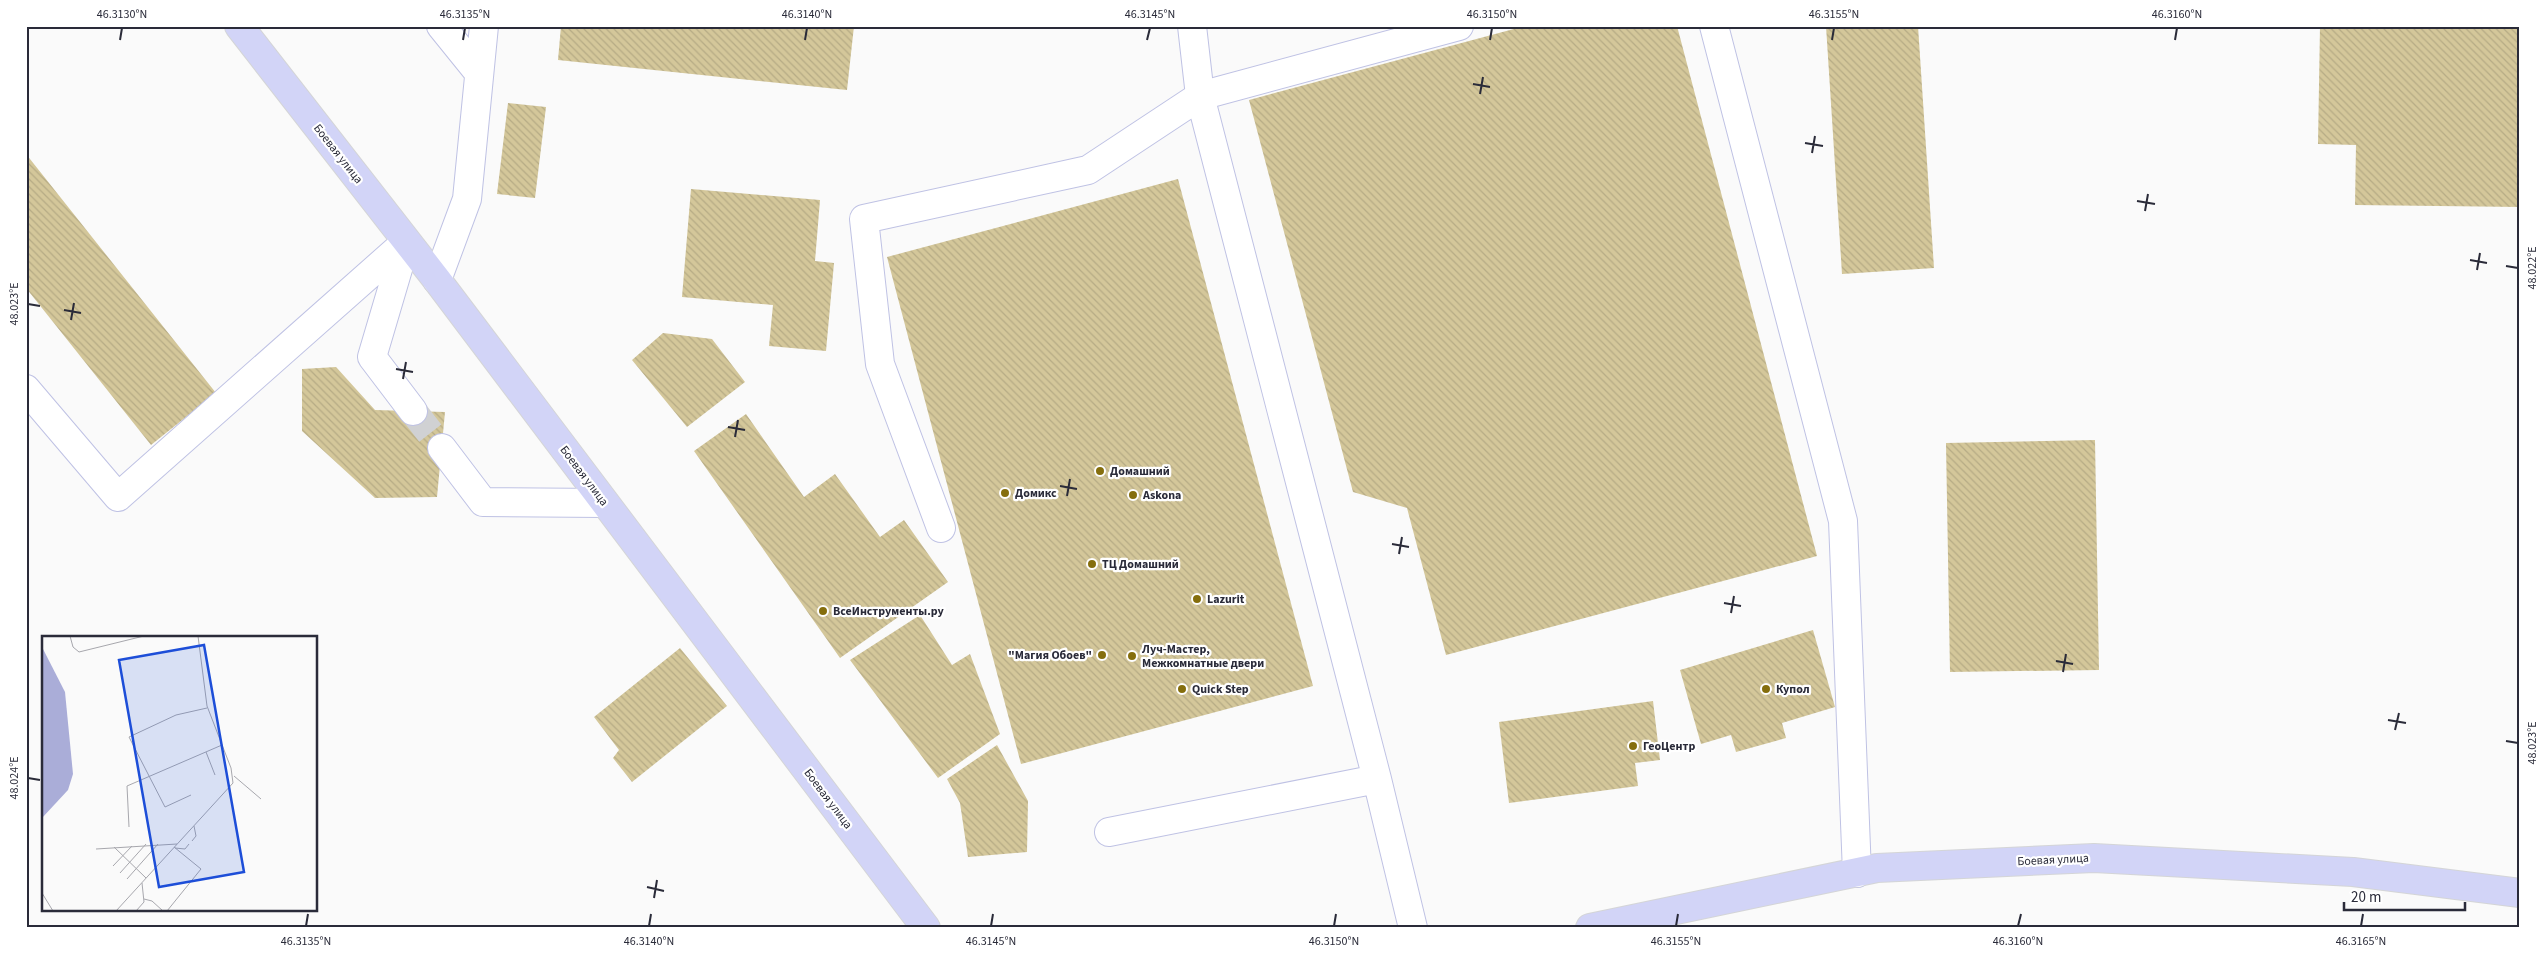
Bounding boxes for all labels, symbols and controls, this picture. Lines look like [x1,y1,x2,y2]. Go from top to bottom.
text: 46.3130°N [97,6,147,23]
text: 46.3135°N [440,6,490,23]
text: 46.3140°N [782,6,832,23]
text: 46.3145°N [1125,6,1175,23]
text: 46.3150°N [1467,6,1517,23]
text: 46.3155°N [1809,6,1859,23]
text: 46.3160°N [2152,6,2202,23]
street label: Боевая улица [309,121,367,187]
text: 48.022°E [2524,246,2541,290]
text: 48.023°E [6,282,23,326]
street label: Боевая улица [556,442,612,510]
place label: Домашний [1110,463,1170,480]
marker: Домашний [1094,465,1106,477]
place label: Домикс [1015,485,1057,502]
marker: Домикс [999,487,1011,499]
place label: Askona [1142,487,1181,504]
marker: Askona [1127,489,1139,501]
place label: ТЦ Домашний [1102,556,1179,573]
marker: ТЦ Домашний [1086,558,1098,570]
place label: Lazurit [1207,591,1245,608]
marker: Lazurit [1191,593,1203,605]
place label: ВсеИнструменты.ру [833,603,945,620]
marker: ВсеИнструменты.ру [817,605,829,617]
inset map [42,636,318,912]
place label: Луч-Мастер, Межкомнатные двери [1141,641,1264,672]
place label: "Магия Обоев" [1008,647,1092,664]
marker: "Магия Обоев" [1096,649,1108,661]
marker: Луч-Мастер, Межкомнатные двери [1126,650,1138,662]
place label: Quick Step [1192,681,1249,698]
place label: Купол [1776,681,1810,698]
marker: Quick Step [1176,683,1188,695]
marker: Купол [1760,683,1772,695]
text: 48.023°E [2524,721,2541,765]
place label: ГеоЦентр [1643,738,1695,755]
marker: ГеоЦентр [1627,740,1639,752]
text: 48.024°E [6,756,23,800]
street label: Боевая улица [800,765,856,833]
street label: Боевая улица [2017,850,2089,870]
scale bar [2344,879,2465,911]
text: 20 m [2351,887,2381,908]
text: 46.3135°N [281,933,331,950]
text: 46.3140°N [624,933,674,950]
text: 46.3145°N [966,933,1016,950]
text: 46.3150°N [1309,933,1359,950]
text: 46.3155°N [1651,933,1701,950]
text: 46.3160°N [1993,933,2043,950]
text: 46.3165°N [2336,933,2386,950]

